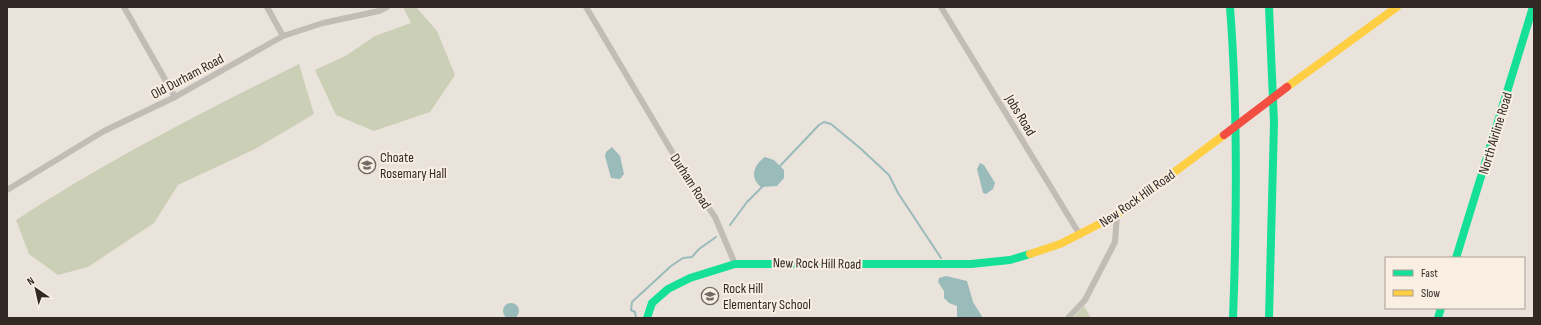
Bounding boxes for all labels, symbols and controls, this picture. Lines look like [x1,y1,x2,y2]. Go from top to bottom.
street label: Old Durham Road [148,50,227,103]
street label: North Airline Road [1475,90,1516,176]
street label: Jobs Road [1001,91,1040,139]
place label: Choate Rosemary Hall [380,149,447,182]
street label: Durham Road [666,150,715,212]
school or university icon: Choate Rosemary Hall [357,155,377,175]
street label: New Rock Hill Road [1096,166,1179,231]
street label: New Rock Hill Road [773,254,862,273]
legend [1385,257,1525,309]
text: Fast [1421,266,1438,281]
north arrow [16,269,56,309]
text: N [25,274,37,288]
place label: Rock Hill Elementary School [723,280,811,313]
school or university icon: Rock Hill Elementary School [700,286,720,306]
text: Slow [1421,286,1440,301]

